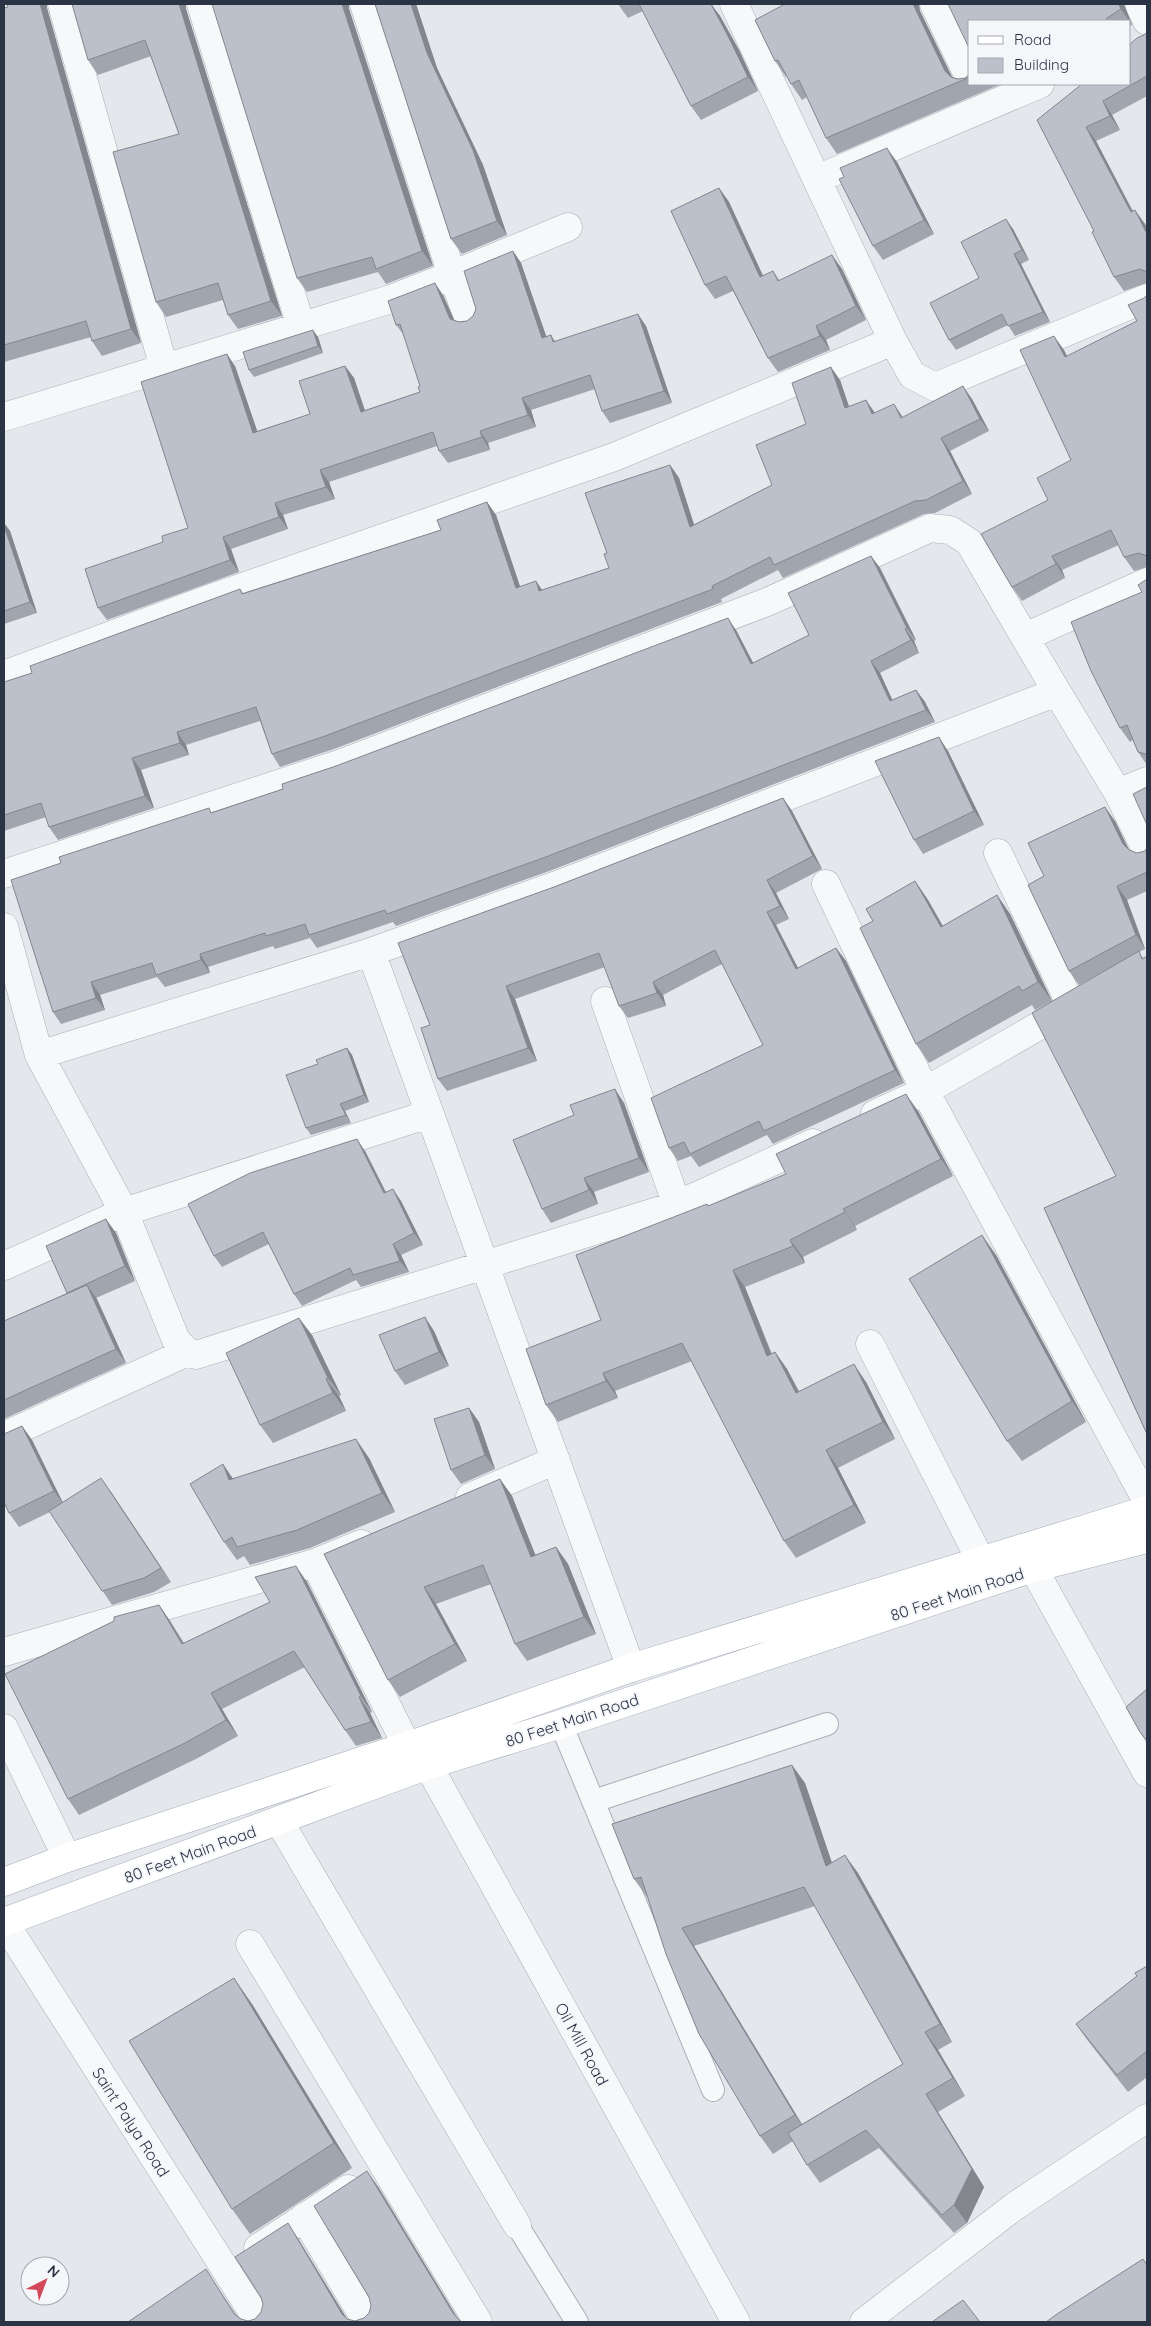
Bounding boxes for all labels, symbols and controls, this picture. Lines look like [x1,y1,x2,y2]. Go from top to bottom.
legend [968,20,1131,85]
text: Road [1014,30,1051,49]
text: Building [1014,55,1069,74]
street label: 80 Feet Main Road [888,1563,1026,1625]
street label: 80 Feet Main Road [503,1689,641,1751]
street label: 80 Feet Main Road [121,1821,259,1887]
street label: Oil Mill Road [551,1999,613,2089]
street label: Saint Palya Road [88,2063,174,2181]
north arrow [20,2256,70,2306]
text: N [44,2261,64,2281]

